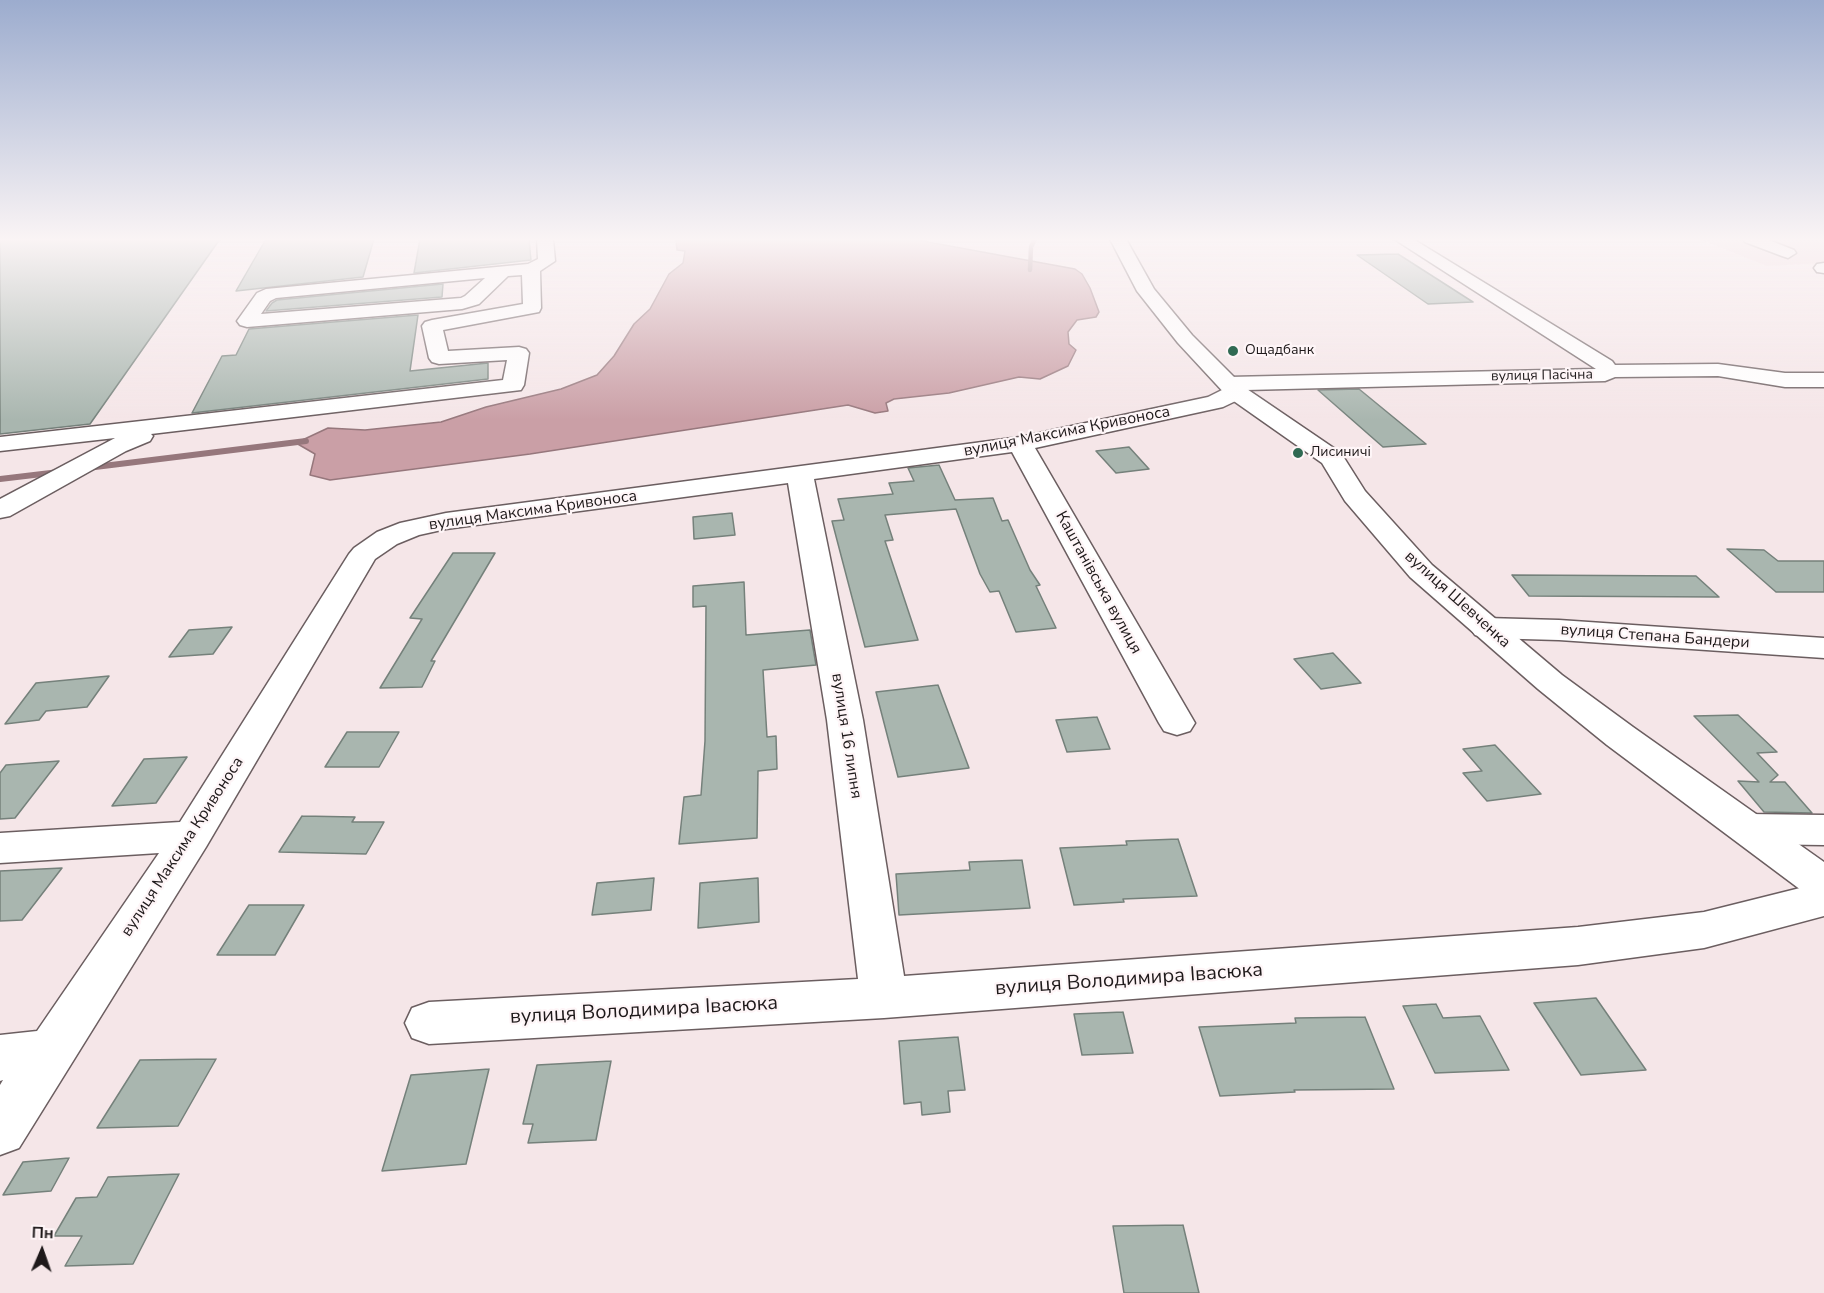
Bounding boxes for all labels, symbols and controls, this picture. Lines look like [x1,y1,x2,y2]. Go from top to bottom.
place label: Ощадбанк [1245,343,1314,359]
marker: Ощадбанк [1226,344,1240,358]
street label: вулиця Пасічна [1491,367,1593,385]
street label: вулиця Максима Кривоноса [962,403,1172,461]
place label: Лисиничі [1310,445,1371,461]
marker: Лисиничі [1291,446,1305,460]
street label: вулиця Максима Кривоноса [428,487,638,535]
street label: Каштанівська вулиця [1051,508,1145,658]
street label: вулиця Шевченка [1400,547,1514,653]
street label: вулиця Степана Бандери [1560,621,1750,653]
street label: вулиця 16 липня [827,672,865,800]
street label: вулиця Максима Кривоноса [118,754,248,940]
street label: вулиця Володимира Івасюка [994,959,1264,1001]
street label: вулиця Володимира Івасюка [509,992,779,1030]
north arrow [12,1221,72,1281]
text: Пн [31,1222,54,1244]

